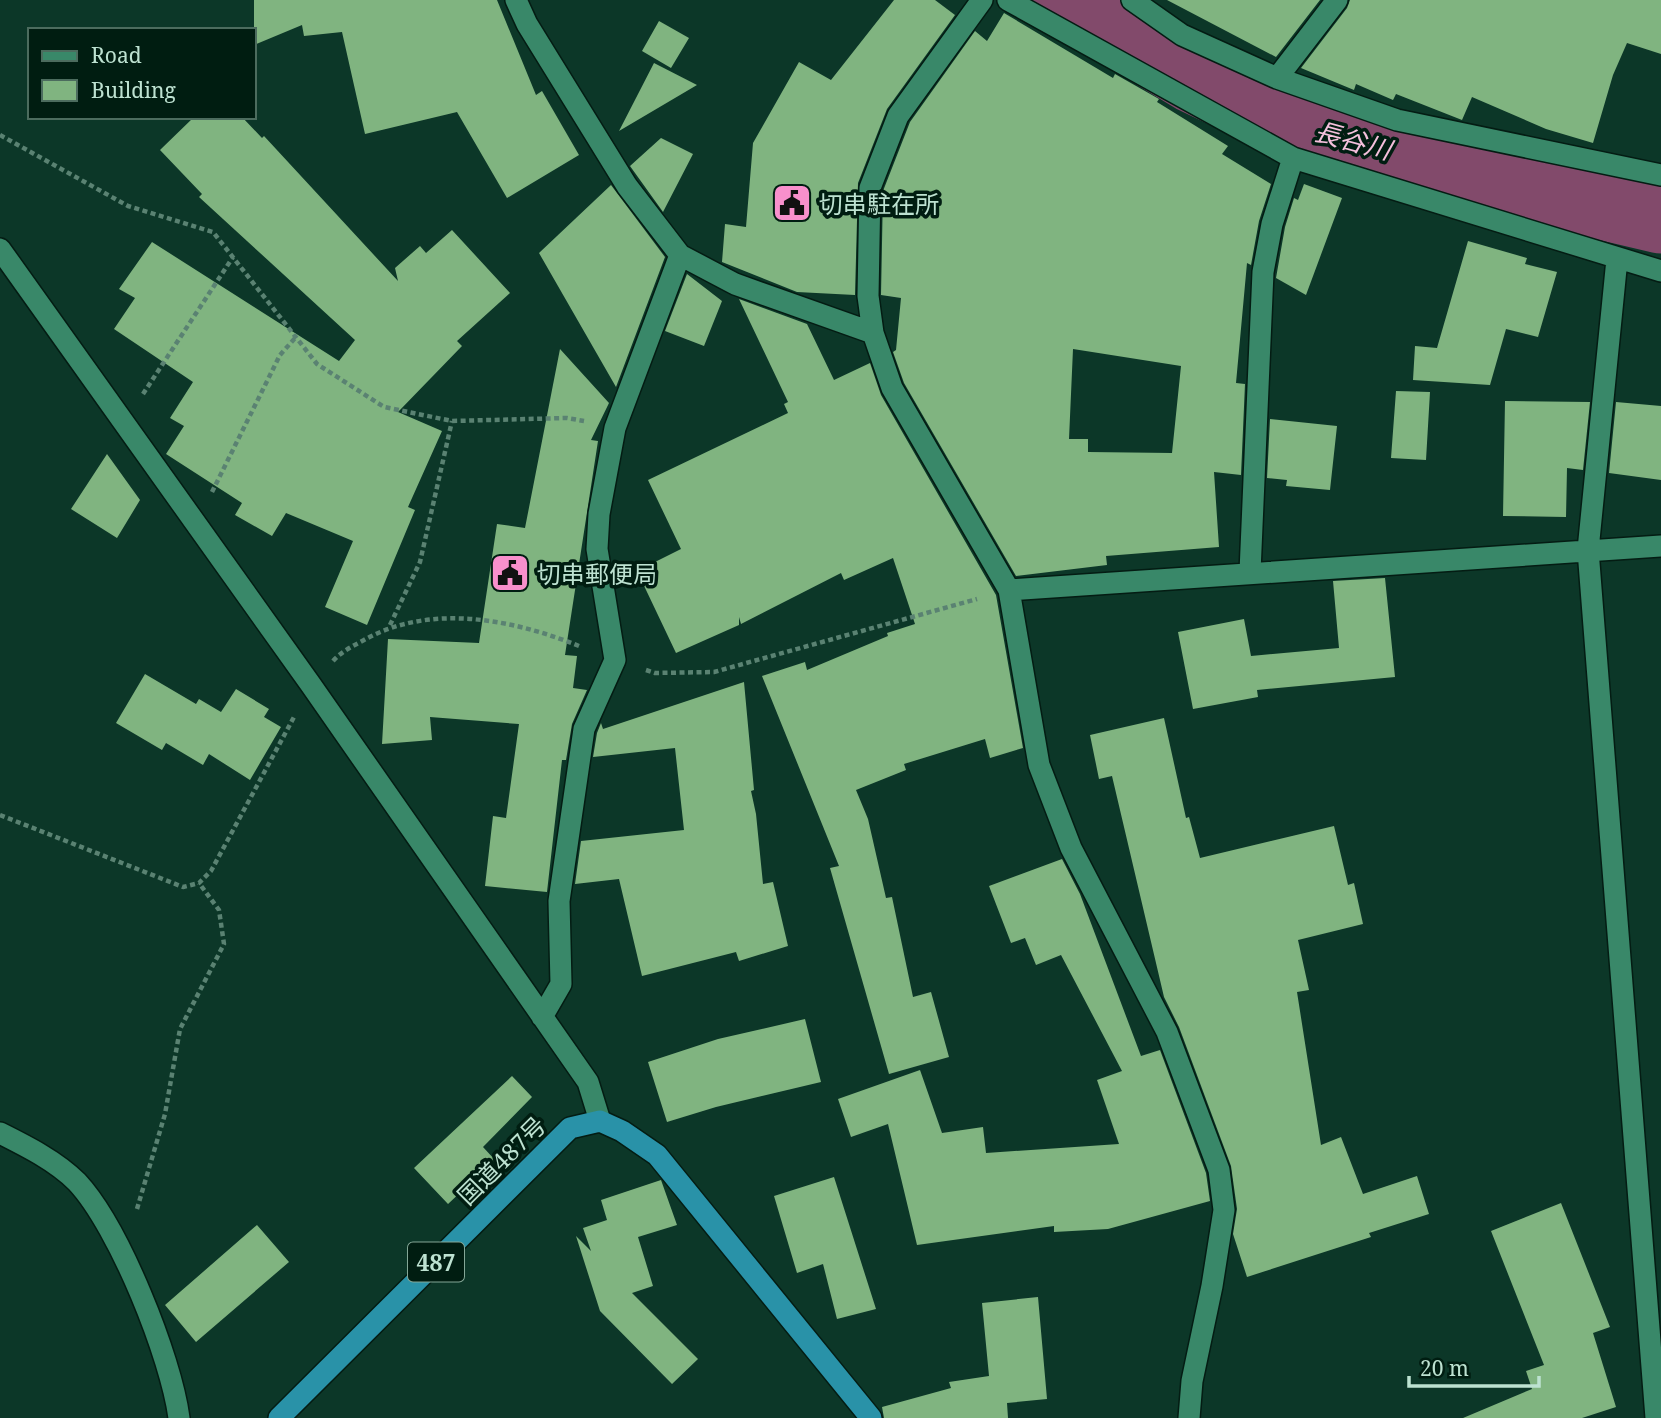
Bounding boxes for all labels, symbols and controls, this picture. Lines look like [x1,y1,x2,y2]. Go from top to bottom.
legend [28,28,256,119]
text: Road [91,41,142,69]
text: Building [91,76,176,104]
water label: 長谷川 [1311,113,1398,168]
public building icon: 切串駐在所 [771,182,813,224]
place label: 切串駐在所 [819,187,939,220]
public building icon: 切串郵便局 [489,552,531,594]
place label: 切串郵便局 [537,557,657,590]
street label: 国道487号 [450,1109,552,1211]
road number: 487 [408,1242,464,1282]
scale bar [1409,1344,1538,1388]
text: 20 m [1420,1354,1469,1382]

